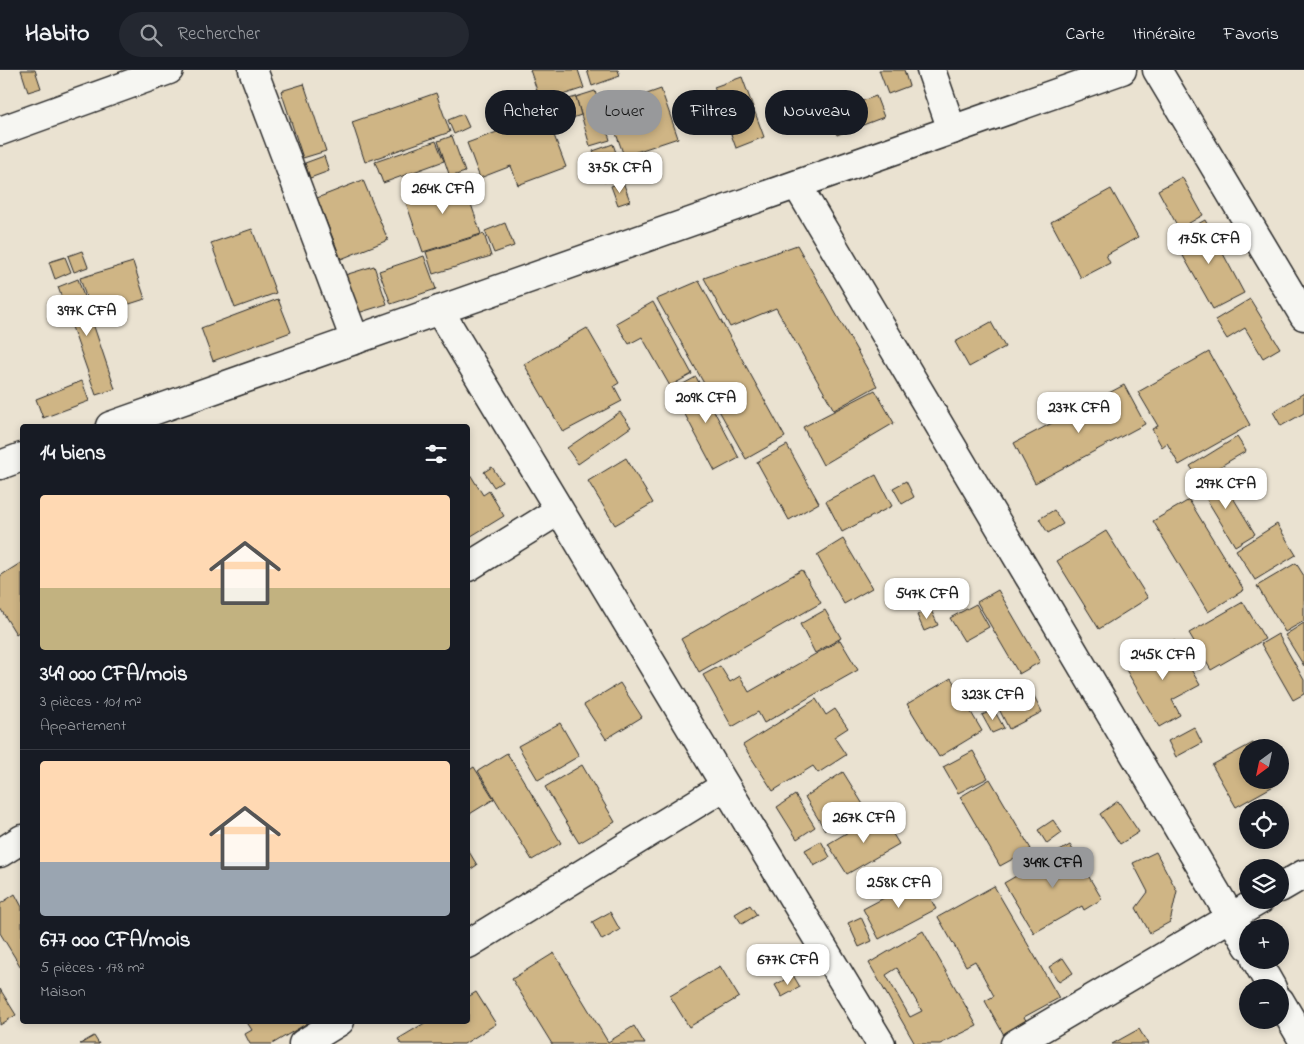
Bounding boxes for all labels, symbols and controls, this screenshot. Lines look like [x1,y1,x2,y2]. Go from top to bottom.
search box [119,12,469,57]
text: Habito [25,17,89,52]
icon: search [137,21,165,49]
text: Rechercher [177,21,260,48]
text: Carte [1065,22,1105,48]
text: Itinéraire [1133,22,1195,48]
text: Favoris [1223,22,1279,48]
chip: Acheter [485,90,576,135]
chip: Louer [586,90,662,135]
chip: Filtres [672,90,755,135]
chip: Nouveau [765,90,868,135]
pin: 375K CFA [568,152,672,194]
text: 375K CFA [588,156,652,180]
pin: 264K CFA [391,172,495,215]
text: 264K CFA [412,177,474,201]
pin: 175K CFA [1157,222,1261,265]
text: 175K CFA [1178,227,1240,251]
pin: 397K CFA [35,294,139,337]
text: 397K CFA [58,299,116,323]
pin: 209K CFA [654,382,758,424]
text: 209K CFA [676,386,736,410]
pin: 237K CFA [1027,392,1131,434]
text: 237K CFA [1048,396,1110,420]
text: 14 biens [40,439,106,469]
icon: filters [422,440,450,468]
pin: 297K CFA [1174,468,1278,510]
text: 297K CFA [1196,472,1256,496]
icon: home [200,528,290,618]
pin: 547K CFA [875,578,979,620]
text: 547K CFA [895,582,959,606]
pin: 245K CFA [1111,638,1215,681]
text: 245K CFA [1131,643,1195,667]
text: 349 000 CFA/mois [40,660,188,690]
pin: 323K CFA [941,678,1045,721]
text: 323K CFA [962,683,1024,707]
text: 3 pièces · 101 m² [40,690,141,714]
text: Appartement [40,714,126,738]
north arrow [1239,739,1289,789]
map controls [1239,739,1289,1029]
icon: home [200,793,290,883]
button: locate [1239,799,1289,849]
pin: 267K CFA [812,802,916,844]
text: 267K CFA [833,806,895,830]
pin: 349K CFA [1001,846,1105,889]
text: 349K CFA [1024,851,1082,875]
button: layers [1239,859,1289,909]
pin: 258K CFA [847,866,951,909]
text: 258K CFA [867,871,931,895]
button: + [1239,919,1289,969]
text: 677 000 CFA/mois [40,926,191,956]
pin: 677K CFA [736,944,840,986]
text: 677K CFA [758,948,819,972]
text: 5 pièces · 178 m² [40,956,145,980]
button: − [1239,979,1289,1029]
text: Maison [40,980,86,1004]

